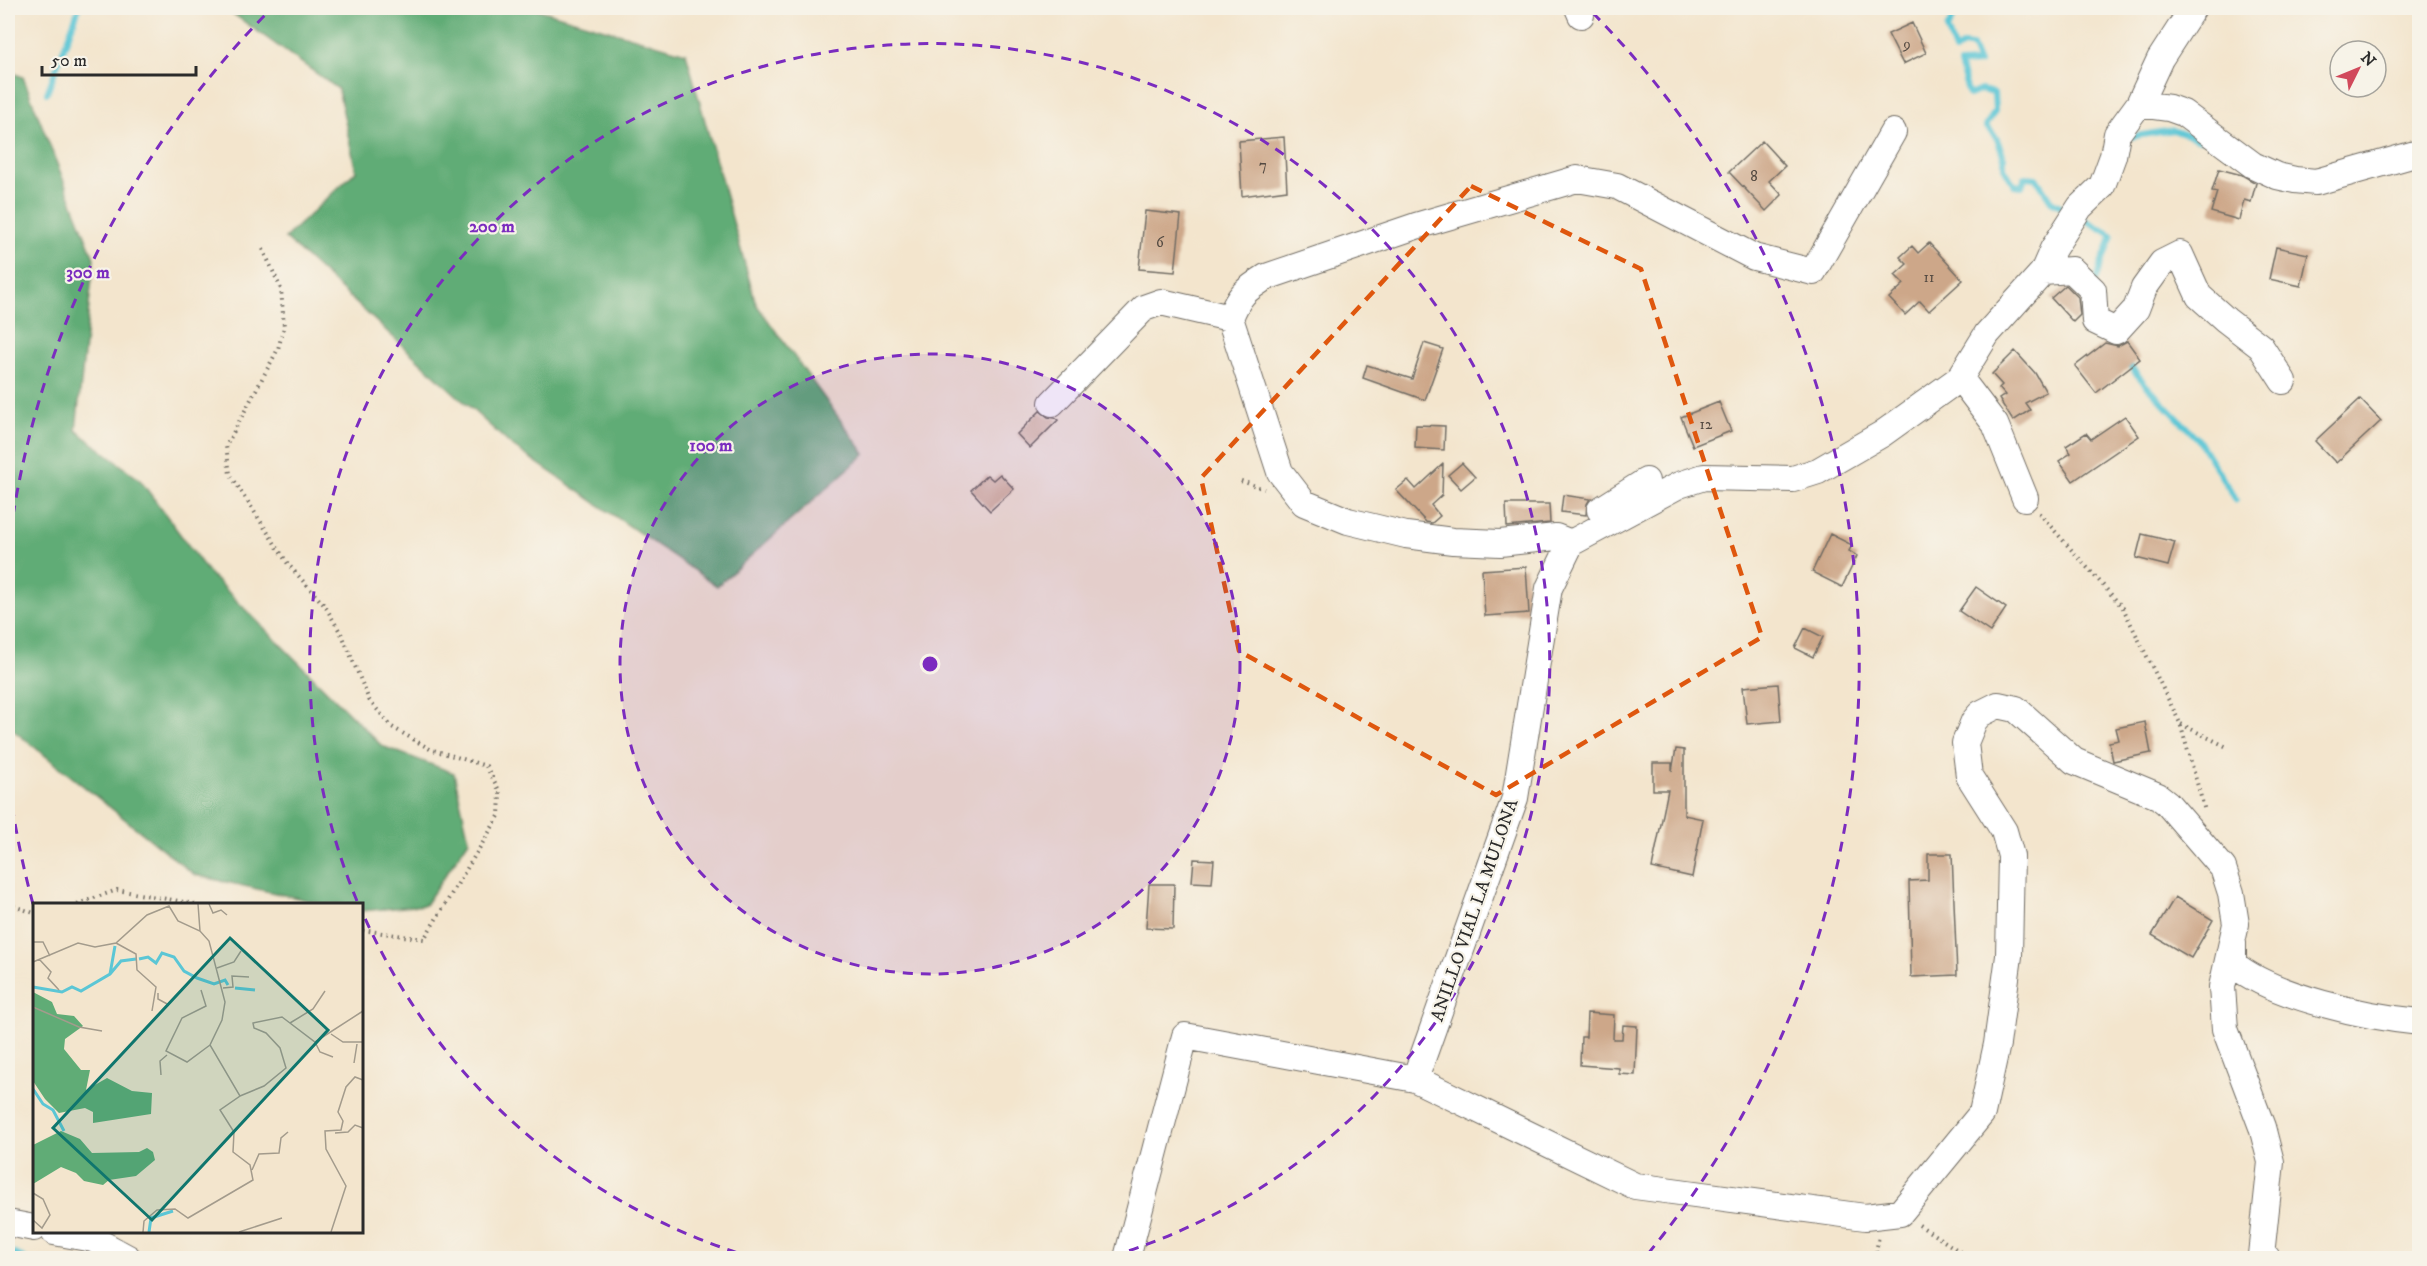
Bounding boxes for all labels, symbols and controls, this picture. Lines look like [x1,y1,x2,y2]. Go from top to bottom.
house number: 9 [1902,35,1911,54]
scale bar [42,39,196,77]
north arrow [2328,39,2388,99]
text: N [2356,48,2380,71]
text: 50 m [51,50,87,72]
house number: 7 [1259,156,1267,175]
house number: 8 [1750,167,1758,186]
text: 200 m [469,216,515,238]
house number: 6 [1156,233,1165,252]
text: 300 m [66,262,110,284]
house number: 11 [1923,268,1935,287]
house number: 12 [1700,415,1713,434]
text: 100 m [689,435,733,457]
centre of rings [920,654,940,674]
street label: ANILLO VIAL LA MULONA [1427,796,1524,1024]
inset map [33,903,363,1233]

